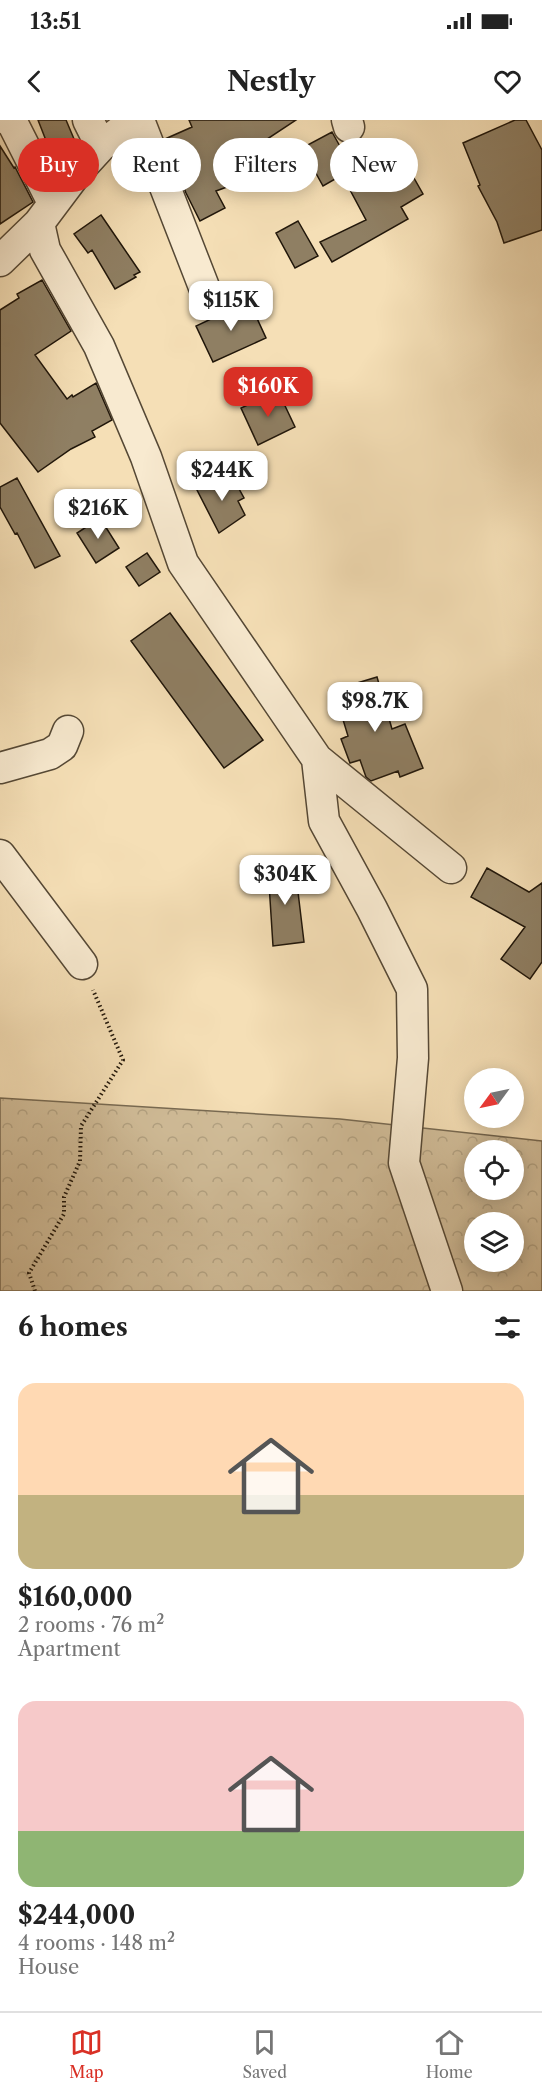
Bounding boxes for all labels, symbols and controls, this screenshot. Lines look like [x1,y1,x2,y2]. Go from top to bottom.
text: 13:51 [30,8,81,35]
icon: back [18,65,51,98]
text: Nestly [227,65,315,98]
icon: heart [491,65,524,98]
chip: Buy [18,138,99,192]
chip: Rent [111,138,201,192]
chip: Filters [213,138,318,192]
chip: New [330,138,418,192]
pin: $115K [189,281,273,332]
text: $115K [203,288,259,312]
pin: $160K [226,367,310,418]
text: $160K [238,374,298,398]
pin: $244K [180,451,264,502]
text: $244K [191,458,253,482]
pin: $216K [56,489,140,540]
text: $216K [68,496,128,520]
pin: $98.7K [326,682,424,733]
text: $98.7K [341,689,409,713]
pin: $304K [243,855,327,906]
text: $304K [253,862,317,886]
north arrow [464,1068,524,1128]
map controls [464,1068,524,1272]
button: locate [464,1140,524,1200]
button: layers [464,1212,524,1272]
text: 6 homes [18,1311,128,1343]
icon: filters [491,1311,524,1344]
icon: home [217,1422,325,1530]
text: $160,000 [18,1581,133,1613]
text: 2 rooms · 76 m² [18,1613,164,1637]
text: Apartment [18,1637,121,1661]
icon: home [217,1740,325,1848]
text: $244,000 [18,1899,135,1931]
text: 4 rooms · 148 m² [18,1931,175,1955]
text: House [18,1955,79,1979]
tab: Map [69,2026,104,2082]
tab: Saved [242,2026,287,2082]
tab: Home [426,2026,473,2082]

